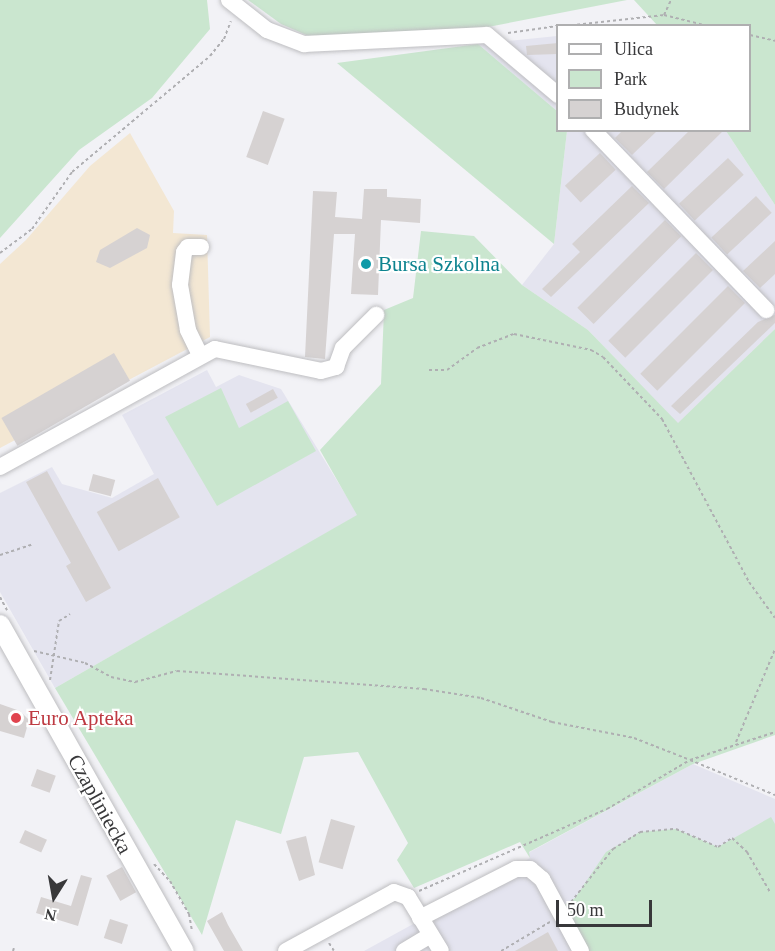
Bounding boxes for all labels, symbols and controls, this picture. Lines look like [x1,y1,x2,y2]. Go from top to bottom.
legend [556,24,751,132]
text: Ulica [614,39,653,59]
text: Park [614,69,647,89]
text: Budynek [614,99,679,119]
place label: Bursa Szkolna [378,251,500,277]
marker: Bursa Szkolna [359,257,373,271]
place label: Euro Apteka [28,705,135,731]
marker: Euro Apteka [9,711,23,725]
street label: Czapliniecka [62,750,138,858]
north arrow [24,867,84,927]
scale bar [559,888,655,926]
text: 50 m [567,900,604,920]
text: N [43,906,58,925]

